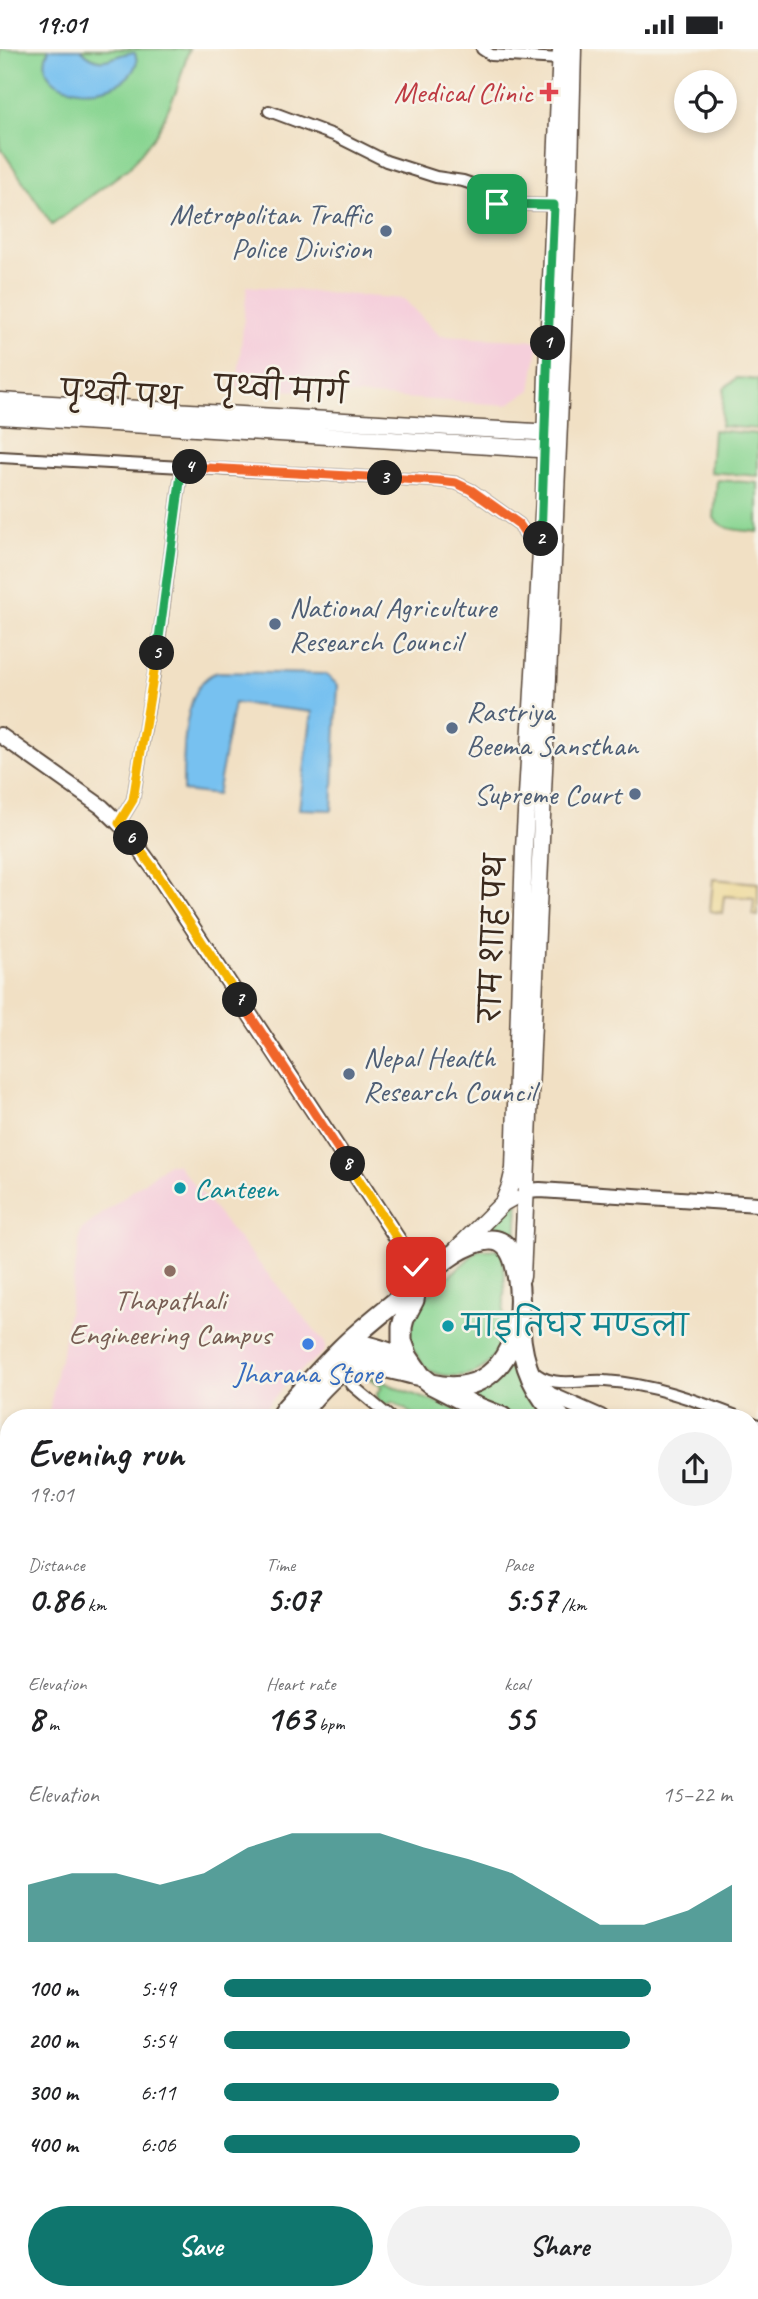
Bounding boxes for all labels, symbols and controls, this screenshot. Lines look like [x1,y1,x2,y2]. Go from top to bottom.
text: 19:01 [35,8,87,41]
map controls [674,70,737,133]
button: locate [674,70,737,133]
place label: Medical Clinic [394,73,534,111]
marker: Medical Clinic [539,82,559,102]
pin [467,174,527,234]
icon: arrive [478,185,516,223]
place label: Metropolitan Traffic Police Division [169,195,373,267]
marker: Metropolitan Traffic Police Division [378,223,394,239]
pin: 1 [530,325,566,361]
text: 1 [543,330,552,354]
street label: पृथ्वी मार्ग [211,363,350,416]
street label: पृथ्वी पथ [57,368,185,421]
pin: 4 [172,449,208,485]
text: 4 [185,454,194,478]
pin: 3 [368,461,402,495]
text: 3 [380,465,389,489]
pin: 2 [524,521,558,557]
text: 2 [536,526,545,550]
place label: National Agriculture Research Council [289,588,498,660]
marker: National Agriculture Research Council [267,616,283,632]
pin: 5 [140,635,174,671]
text: 5 [152,640,161,664]
place label: Rastriya Beema Sansthan [466,692,639,764]
marker: Rastriya Beema Sansthan [444,720,460,736]
place label: Supreme Court [474,775,624,813]
marker: Supreme Court [627,786,643,802]
pin: 6 [114,821,148,855]
text: 6 [126,825,135,849]
street label: राम शाह पथ [471,851,515,1025]
pin: 7 [222,983,258,1017]
text: 7 [235,987,244,1011]
place label: Nepal Health Research Council [363,1038,540,1110]
marker: Nepal Health Research Council [341,1066,357,1082]
pin: 8 [330,1147,366,1181]
text: 8 [343,1151,352,1175]
place label: Canteen [194,1169,279,1207]
marker: Canteen [172,1180,188,1196]
pin [386,1237,446,1297]
icon: check [397,1248,435,1286]
marker: Thapathali Engineering Campus [162,1263,178,1279]
place label: Thapathali Engineering Campus [69,1281,274,1353]
place label: माइतिघर मण्डला [460,1303,690,1345]
marker: माइतिघर मण्डला [440,1318,456,1334]
marker: Jharana Store [300,1336,316,1352]
place label: Jharana Store [232,1354,385,1392]
text: Evening run [28,1430,184,1477]
button: share [658,1432,732,1506]
text: 19:01 [28,1480,74,1509]
text: Distance [28,1553,85,1577]
text: Time [266,1553,295,1577]
text: Pace [504,1553,533,1577]
text: 0.86 [28,1577,83,1622]
text: 5:07 [266,1577,319,1622]
text: 5:57 [504,1577,557,1622]
text: km [83,1593,106,1617]
text: /km [557,1593,586,1617]
text: Elevation [28,1672,86,1696]
text: Heart rate [266,1672,335,1696]
text: kcal [504,1672,529,1696]
text: 8 [28,1696,44,1741]
text: 163 [266,1696,314,1741]
text: 55 [504,1696,534,1741]
text: m [44,1712,59,1736]
text: bpm [314,1712,345,1736]
text: Elevation [28,1780,99,1809]
text: 15–22 m [662,1780,732,1809]
text: 100 m [28,1974,78,2003]
text: 5:49 [140,1974,176,2003]
text: 200 m [28,2026,78,2055]
text: 5:54 [140,2026,176,2055]
text: 300 m [28,2078,78,2107]
text: 6:11 [140,2078,176,2107]
text: 400 m [28,2130,78,2159]
text: 6:06 [140,2130,176,2159]
button: Save [28,2206,373,2286]
button: Share [387,2206,732,2286]

